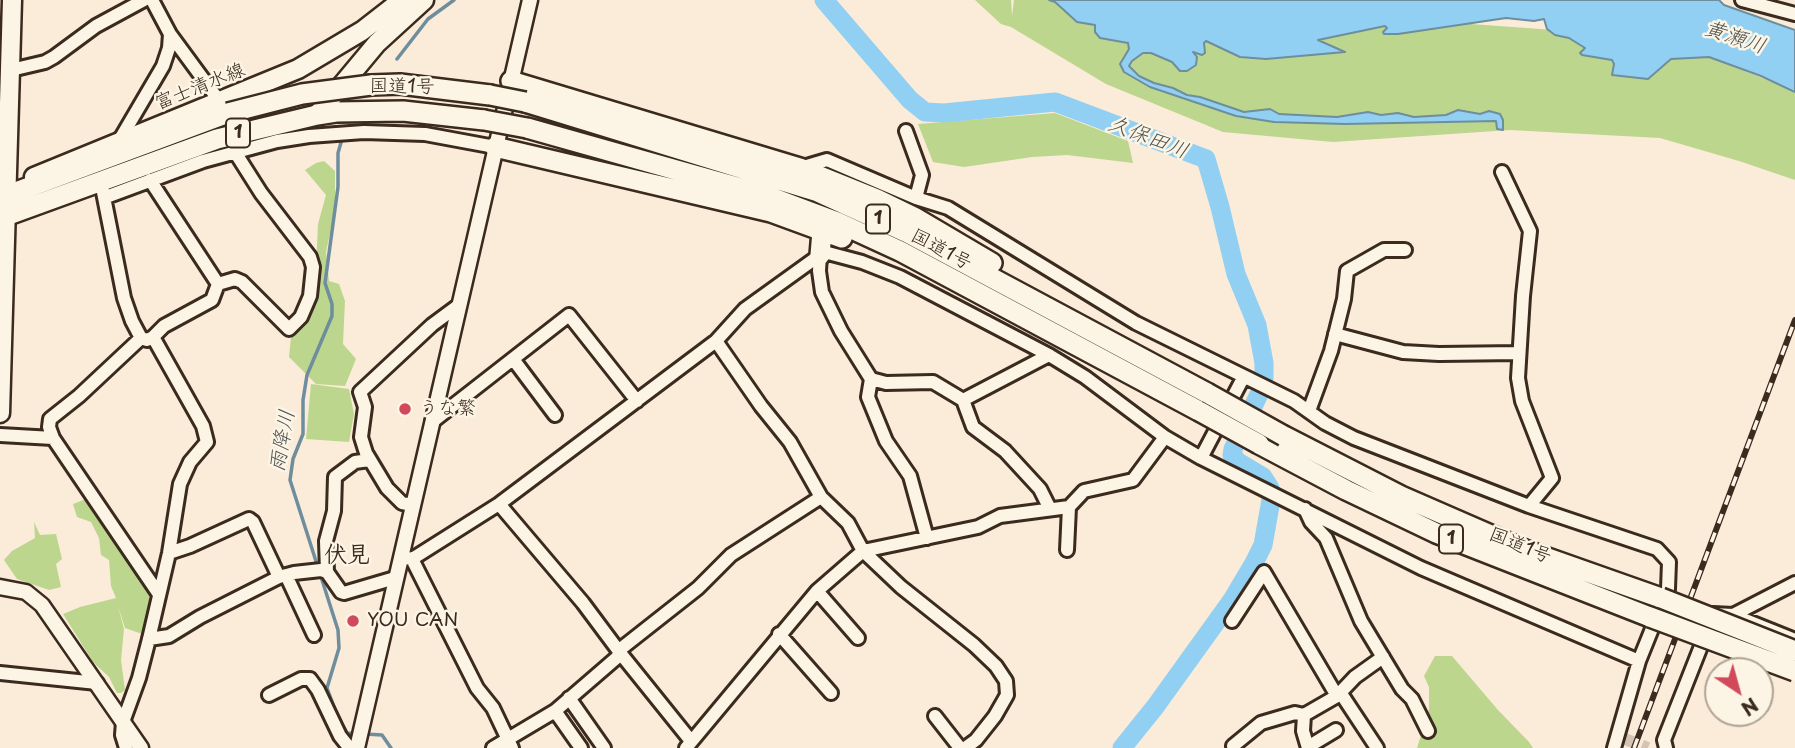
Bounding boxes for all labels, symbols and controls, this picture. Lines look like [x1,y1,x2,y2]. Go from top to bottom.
water label: 黄瀬川 [1701,16,1769,60]
street label: 富士清水線 [152,59,248,115]
street label: 国道1号 [369,75,435,99]
water label: 久保田川 [1104,111,1192,165]
road number: 1 [226,118,250,148]
road number: 1 [866,204,890,233]
street label: 国道1号 [907,225,975,275]
place label: うな繁 [419,398,476,420]
marker: うな繁 [397,401,413,417]
water label: 雨降川 [265,408,301,474]
street label: 国道1号 [1485,523,1555,569]
road number: 1 [1439,524,1463,554]
district label: 伏見 [324,542,370,570]
place label: YOU CAN [367,610,458,632]
marker: YOU CAN [345,613,361,629]
north arrow [1704,657,1774,727]
text: N [1736,692,1764,723]

